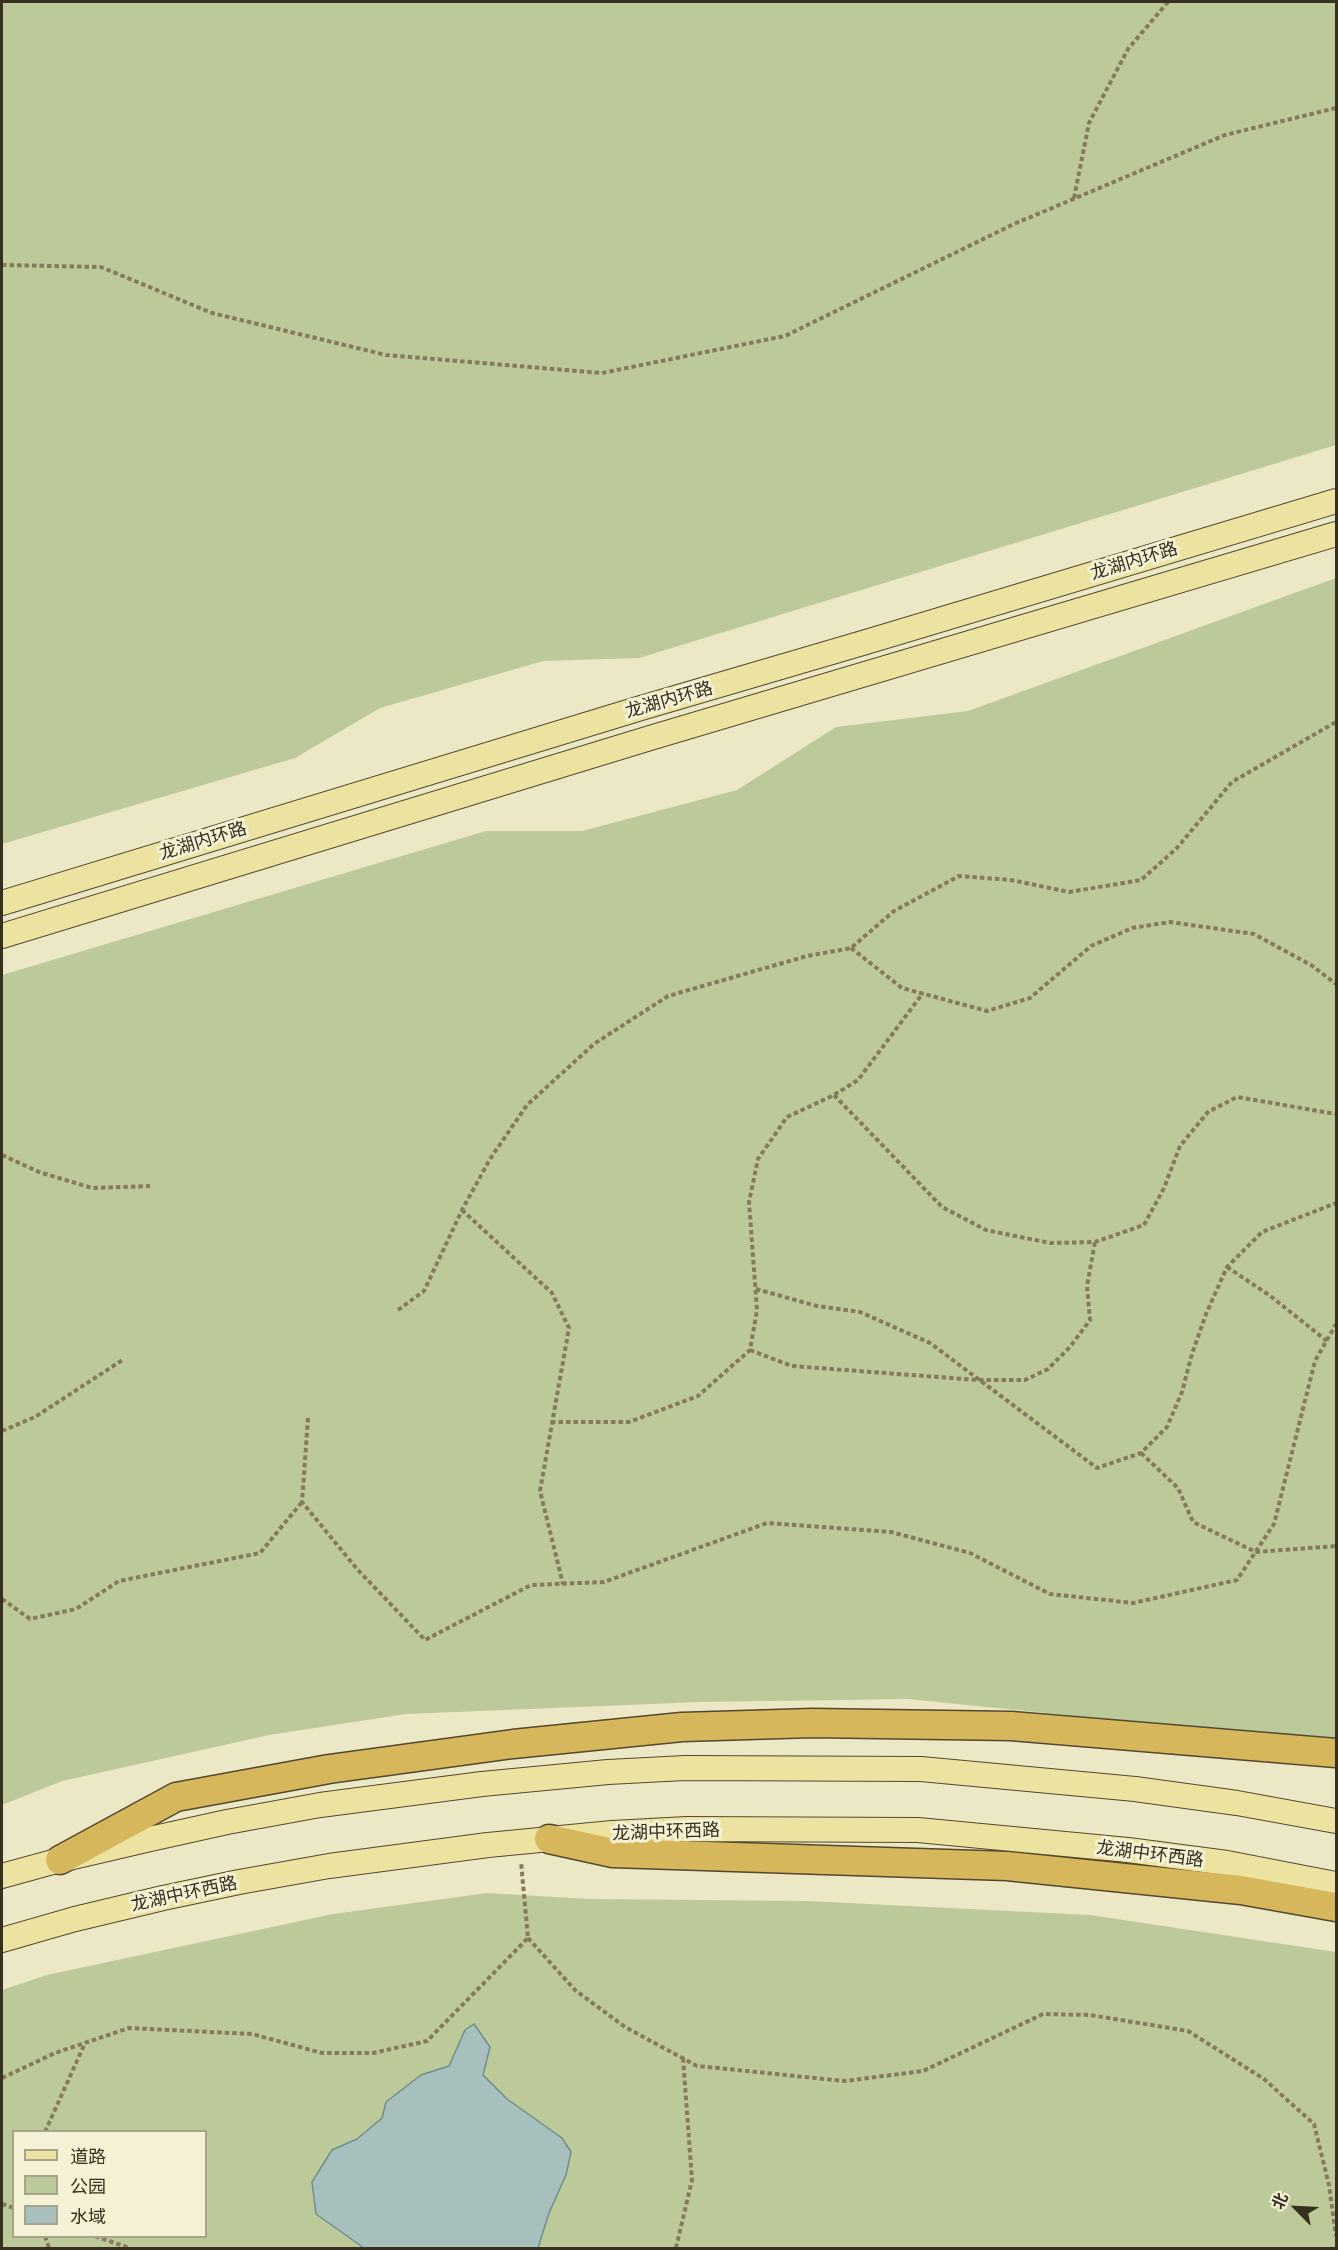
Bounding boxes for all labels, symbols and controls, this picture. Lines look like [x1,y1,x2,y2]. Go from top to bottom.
street label: 龙湖内环路 [1088,538,1180,584]
street label: 龙湖内环路 [623,677,715,723]
street label: 龙湖内环路 [157,818,249,864]
street label: 龙湖中环西路 [612,1819,720,1845]
street label: 龙湖中环西路 [1095,1837,1205,1871]
street label: 龙湖中环西路 [129,1872,239,1916]
legend [12,2130,207,2238]
text: 道路 [70,2144,106,2168]
text: 公园 [70,2174,106,2198]
north arrow [1266,2178,1326,2238]
text: 北 [1266,2189,1292,2212]
text: 水域 [70,2204,106,2228]

